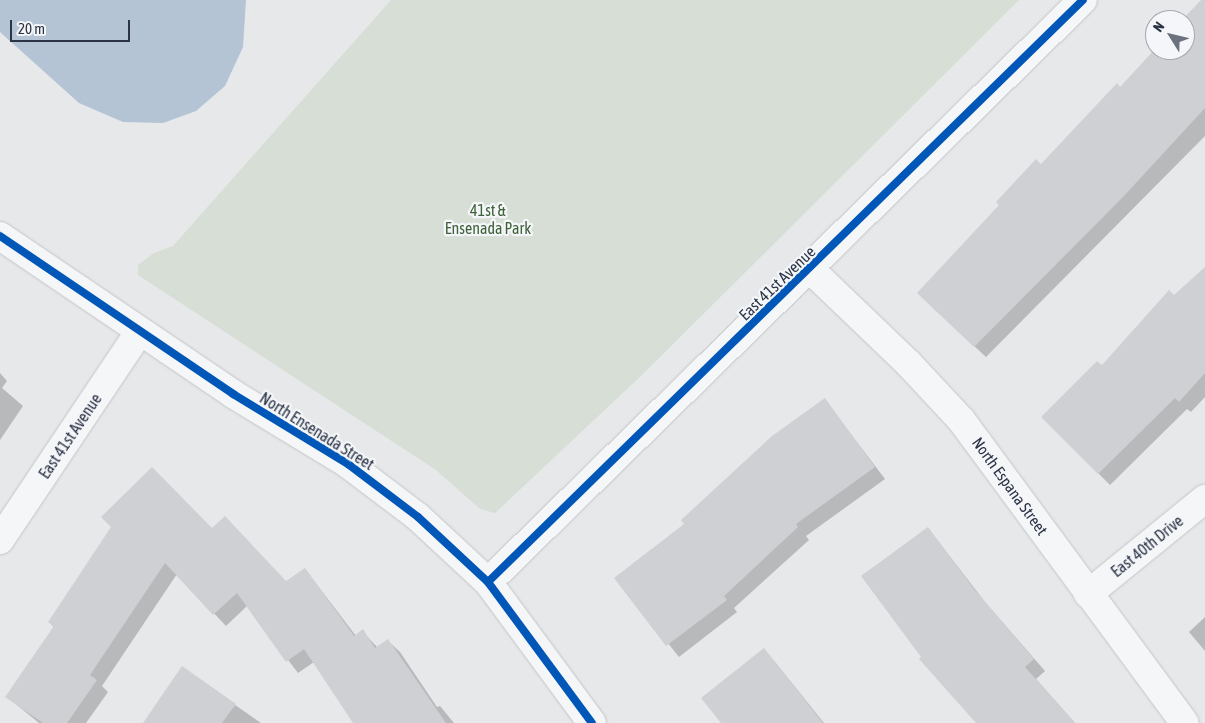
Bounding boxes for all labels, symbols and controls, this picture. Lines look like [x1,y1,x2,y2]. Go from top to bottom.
scale bar [12,10,132,42]
north arrow [1145,10,1195,60]
text: N [1150,19,1168,35]
text: 20 m [18,20,45,37]
park label: 41st & Ensenada Park [445,200,531,238]
street label: East 41st Avenue [735,242,819,324]
street label: North Ensenada Street [256,388,378,474]
street label: East 41st Avenue [35,390,105,482]
street label: North Espana Street [968,433,1052,539]
street label: East 40th Drive [1107,511,1187,581]

